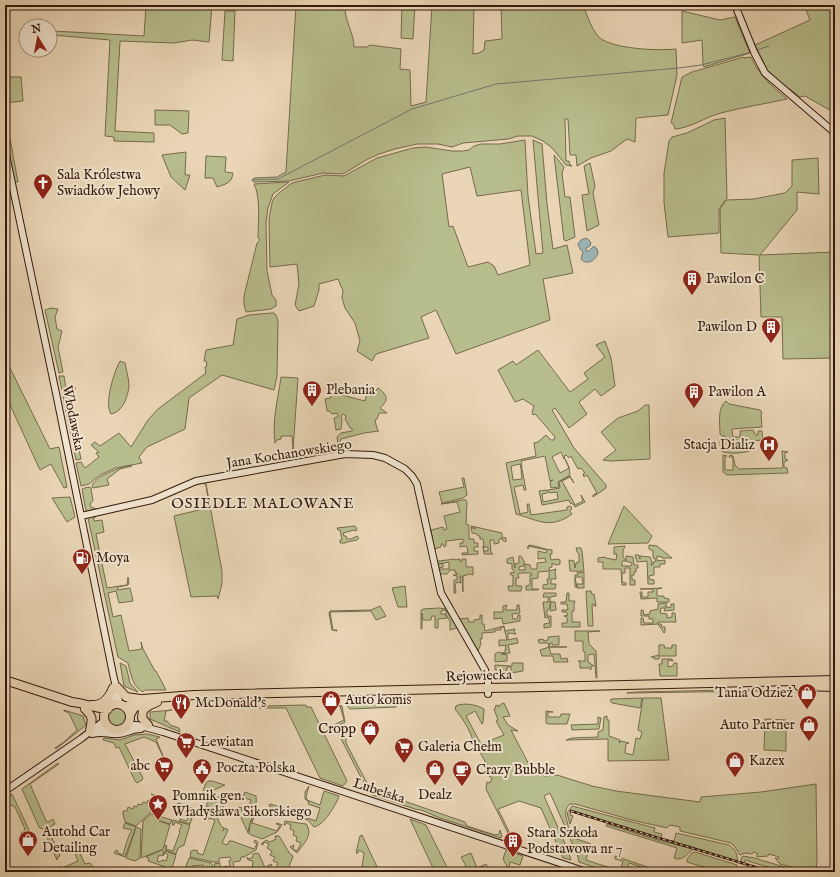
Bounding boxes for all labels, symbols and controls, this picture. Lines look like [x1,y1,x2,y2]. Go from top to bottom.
north arrow [18,18,58,58]
text: N [30,21,43,37]
place label: Sala Królestwa Swiadków Jehowy [57,166,160,200]
church icon: Sala Królestwa Swiadków Jehowy [32,172,54,200]
building icon: Pawilon C [681,268,703,296]
place label: Pawilon C [706,270,765,288]
building icon: Pawilon D [760,316,782,344]
place label: Pawilon D [697,318,757,336]
building icon: Plebania [301,379,323,407]
place label: Plebania [326,381,376,399]
building icon: Pawilon A [683,381,705,409]
place label: Pawilon A [708,383,767,401]
street label: Włodawska [58,384,88,453]
hospital icon: Stacja Dializ [758,434,780,462]
street label: Jana Kochanowskiego [223,435,353,473]
place label: Stacja Dializ [683,436,756,454]
district label: OSIEDLE MALOWANE [171,494,355,513]
fuel station icon: Moya [71,547,93,575]
place label: Moya [96,549,130,567]
street label: Rejowiecka [445,666,514,686]
shop icon: Tania Odzież [796,682,818,710]
place label: Tania Odzież [715,684,794,702]
shop icon: Auto komis [320,689,342,717]
place label: Auto komis [344,691,412,709]
restaurant icon: McDonald's [170,692,192,720]
place label: McDonald's [195,694,266,712]
shop icon: Auto Partner [798,714,820,742]
place label: Auto Partner [719,716,795,734]
shop icon: Cropp [359,718,381,746]
place label: Cropp [318,720,356,738]
supermarket icon: Lewiatan [175,731,197,759]
place label: Lewiatan [200,733,254,751]
supermarket icon: Galeria Chełm [393,736,415,764]
place label: Galeria Chełm [418,738,502,756]
shop icon: Kazex [724,750,746,778]
place label: Kazex [749,752,785,770]
supermarket icon: abc [153,755,175,783]
place label: abc [130,757,150,775]
public building icon: Poczta Polska [191,757,213,785]
shop icon: Dealz [424,758,446,786]
place label: Poczta Polska [216,759,296,777]
cafe icon: Crazy Bubble [451,759,473,787]
place label: Crazy Bubble [476,761,556,779]
street label: Lubelska [351,774,408,808]
place label: Dealz [418,786,453,804]
place label: Pomnik gen. Władysława Sikorskiego [172,787,312,821]
place icon: Pomnik gen. Władysława Sikorskiego [147,793,169,821]
place label: Autohd Car Detailing [41,823,110,857]
place label: Stara Szkoła Podstawowa nr 7 [527,824,622,858]
shop icon: Autohd Car Detailing [17,829,39,857]
building icon: Stara Szkoła Podstawowa nr 7 [502,830,524,858]

